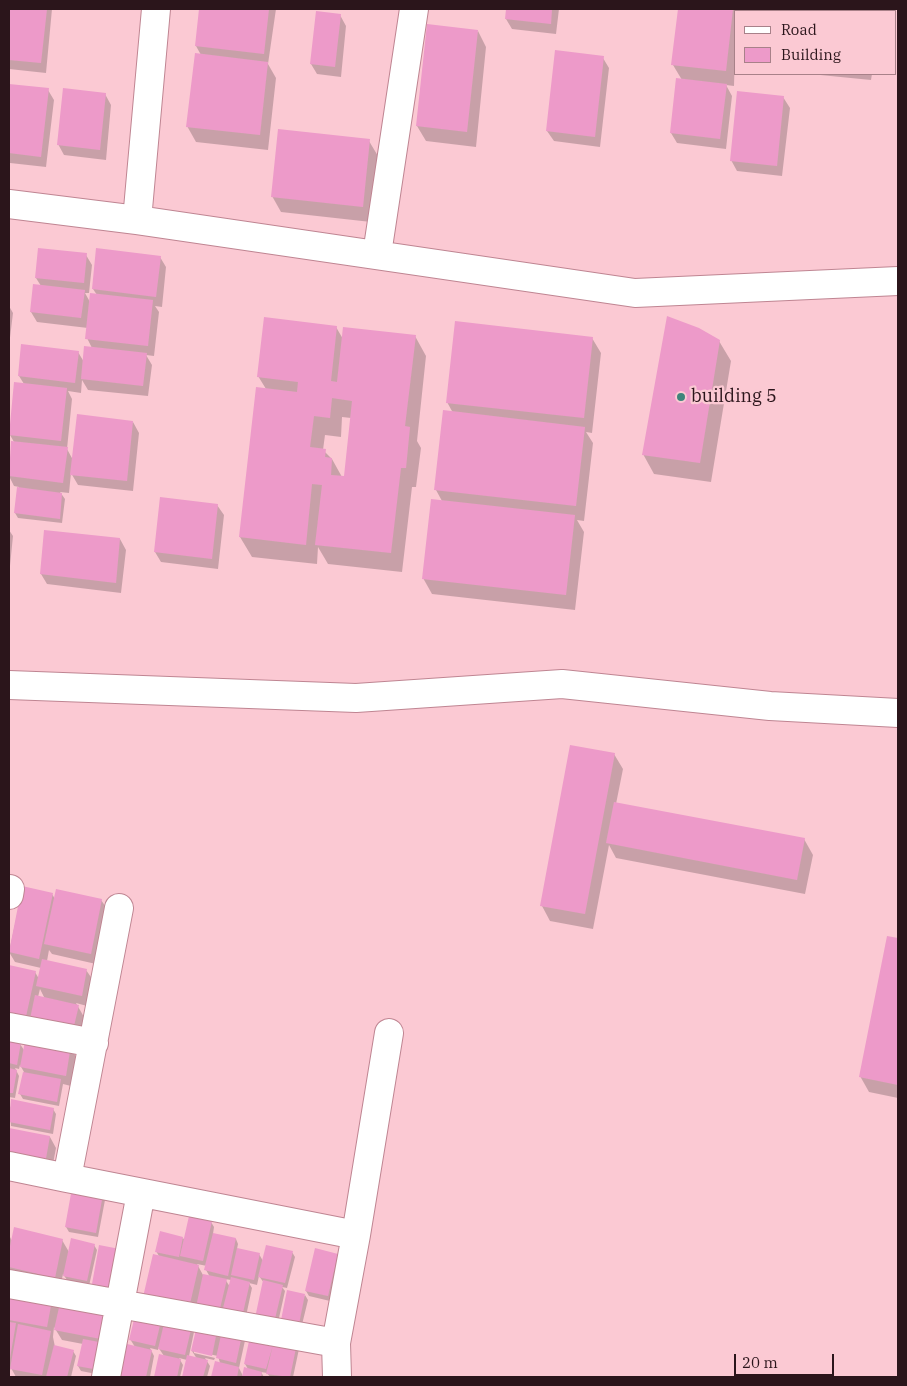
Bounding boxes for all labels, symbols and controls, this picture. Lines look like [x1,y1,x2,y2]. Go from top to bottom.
legend [734,10,897,75]
text: Road [781,20,817,39]
text: Building [781,45,841,64]
place label: building 5 [691,386,777,408]
marker: building 5 [675,391,687,403]
scale bar [737,1344,837,1376]
text: 20 m [742,1353,778,1372]

